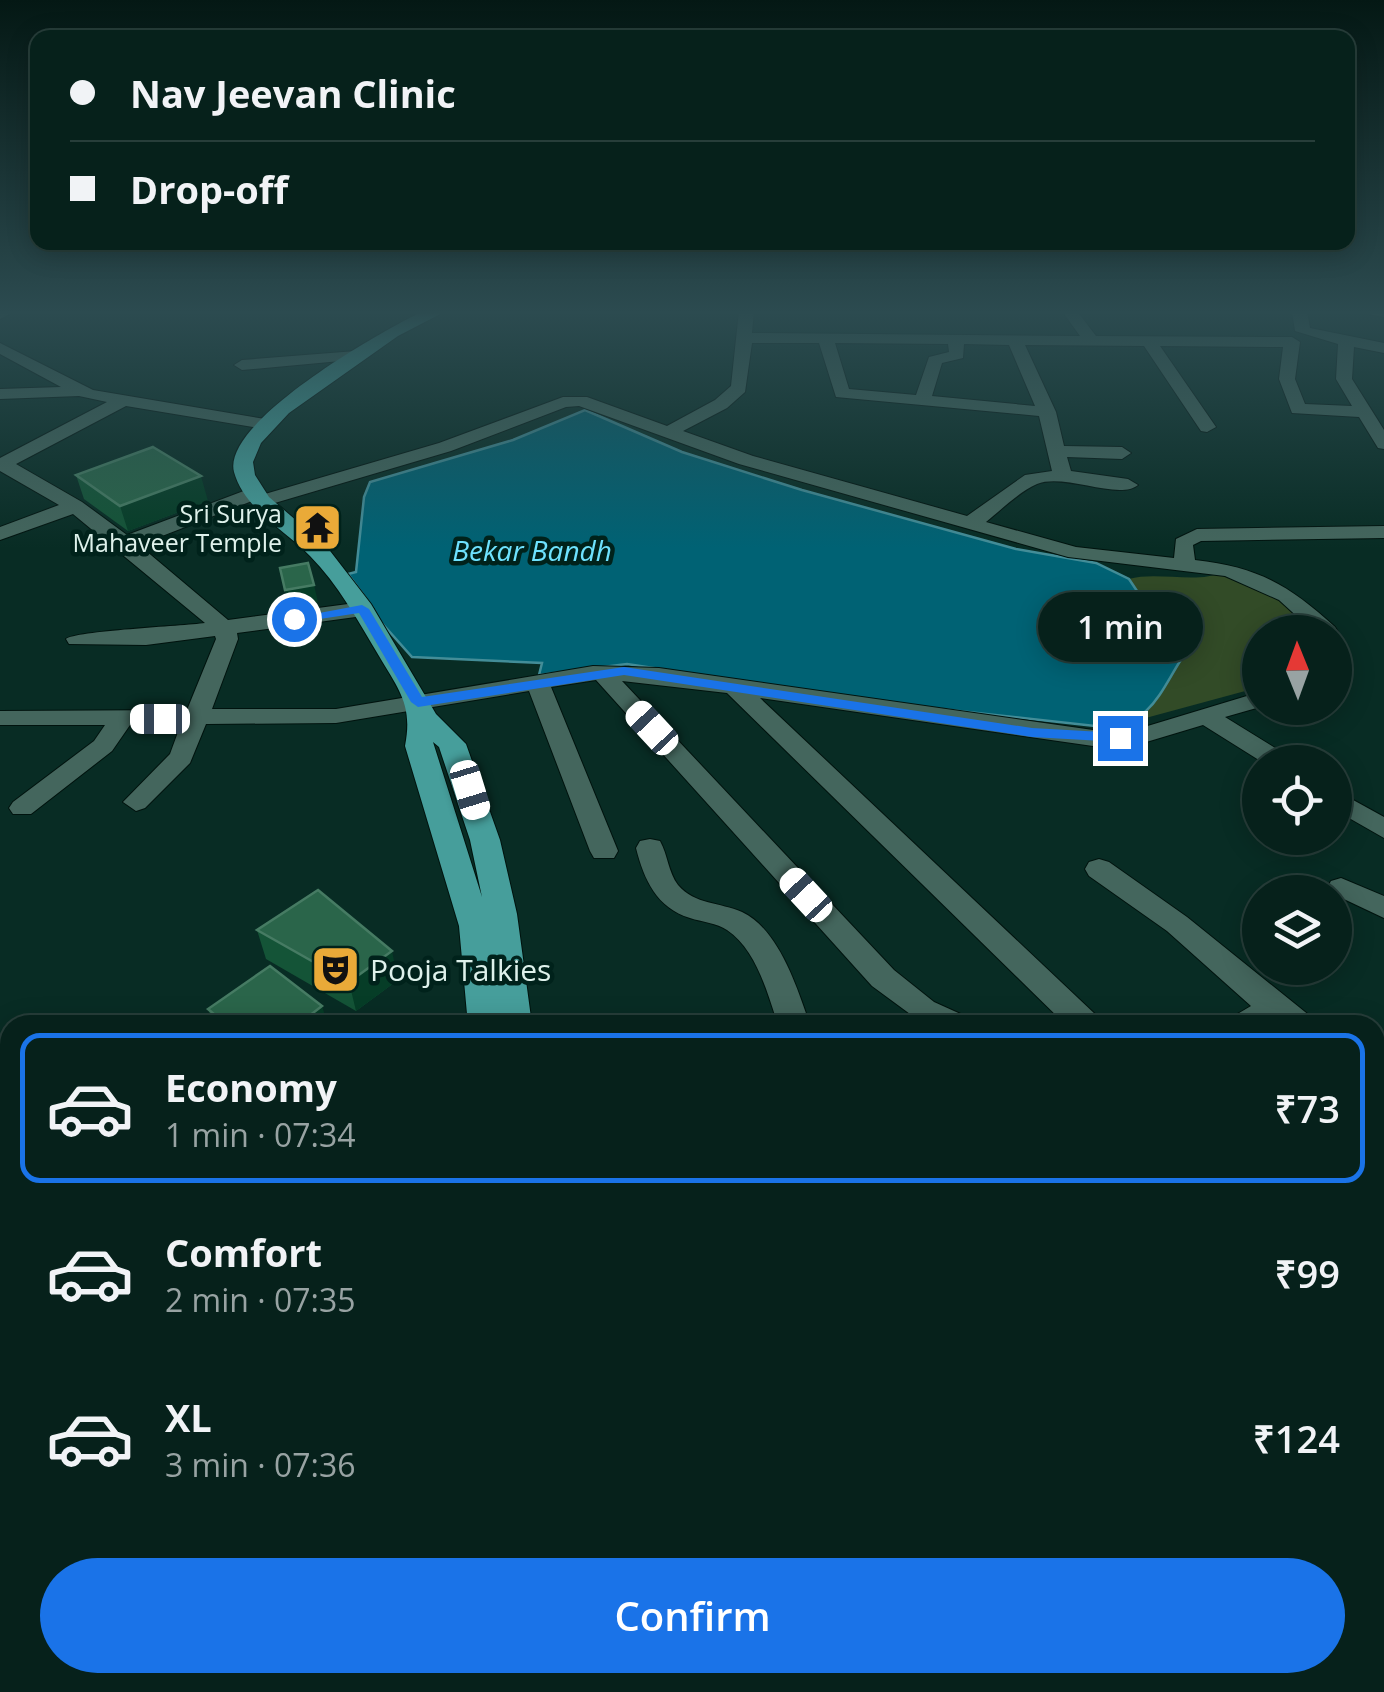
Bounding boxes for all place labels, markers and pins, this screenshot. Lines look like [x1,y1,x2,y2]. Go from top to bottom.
place label: Sri Surya Mahaveer Temple [73,496,282,559]
temple icon: Sri Surya Mahaveer Temple [291,501,343,553]
theatre icon: Pooja Talkies [309,943,361,995]
place label: Pooja Talkies [370,949,551,990]

